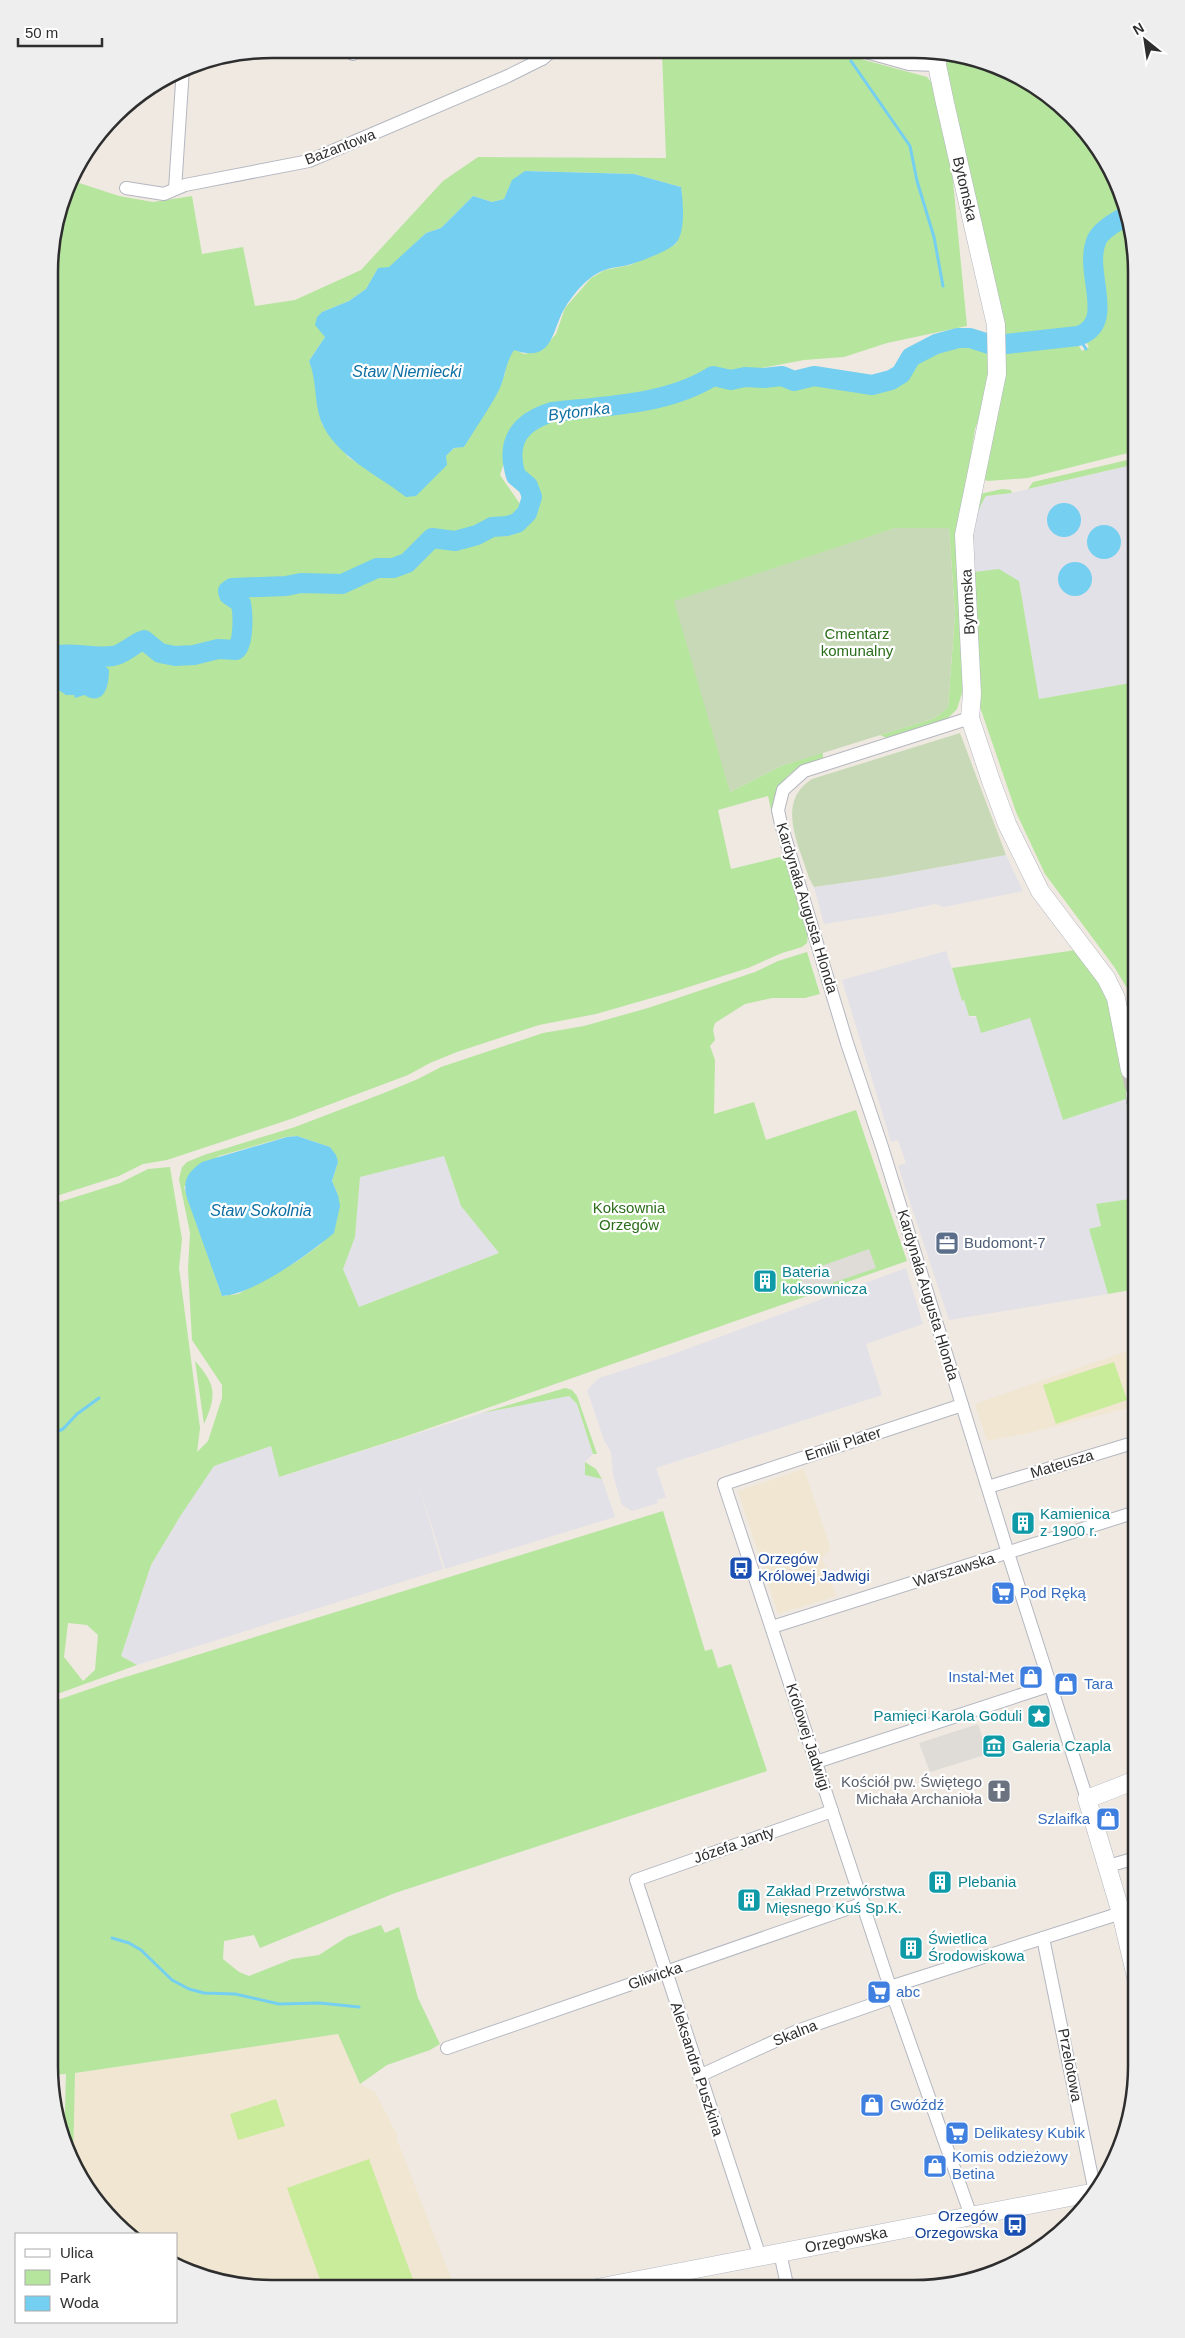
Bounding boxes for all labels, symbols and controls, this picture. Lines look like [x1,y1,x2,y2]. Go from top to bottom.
scale bar [18,15,101,47]
north arrow [1120,15,1170,65]
text: N [1130,19,1147,38]
text: 50 m [25,24,58,41]
street label: Bażantowa [302,125,378,168]
street label: Bytomska [950,155,981,224]
water label: Staw Niemiecki [352,363,462,380]
water label: Bytomka [547,399,611,424]
street label: Bytomska [957,568,978,635]
park label: Cmentarz komunalny [821,625,894,659]
street label: Kardynała Augusta Hlonda [773,820,842,996]
park label: Koksownia Orzegów [593,1199,666,1233]
water label: Staw Sokolnia [210,1202,312,1219]
street label: Kardynała Augusta Hlonda [894,1207,963,1383]
office icon: Budomont-7 [934,1230,960,1256]
place label: Budomont-7 [964,1234,1046,1251]
place label: Bateria koksownicza [782,1263,868,1297]
building icon: Bateria koksownicza [752,1268,778,1294]
street label: Emilii Plater [803,1423,883,1464]
street label: Mateusza [1028,1446,1096,1481]
place label: Kamienica z 1900 r. [1040,1505,1111,1539]
building icon: Kamienica z 1900 r. [1010,1510,1036,1536]
street label: Warszawska [911,1549,997,1590]
place label: Orzegów Królowej Jadwigi [758,1550,870,1584]
bus stop icon: Orzegów Królowej Jadwigi [728,1555,754,1581]
supermarket icon: Pod Ręką [990,1580,1016,1606]
place label: Pod Ręką [1020,1584,1087,1601]
shop icon: Instal-Met [1018,1664,1044,1690]
place label: Instal-Met [948,1668,1015,1685]
shop icon: Tara [1053,1671,1079,1697]
place label: Tara [1084,1675,1114,1692]
street label: Królowej Jadwigi [783,1681,834,1793]
place icon: Pamięci Karola Goduli [1026,1703,1052,1729]
place label: Pamięci Karola Goduli [874,1707,1022,1724]
museum icon: Galeria Czapla [981,1733,1007,1759]
place label: Galeria Czapla [1012,1737,1112,1754]
place label: Kościół pw. Świętego Michała Archanioła [841,1773,983,1807]
church icon: Kościół pw. Świętego Michała Archanioła [986,1778,1012,1804]
shop icon: Szlaifka [1095,1806,1121,1832]
place label: Szlaifka [1037,1810,1091,1827]
street label: Józefa Janty [691,1823,777,1866]
building icon: Plebania [927,1869,953,1895]
place label: Plebania [958,1873,1017,1890]
place label: Zakład Przetwórstwa Mięsnego Kuś Sp.K. [766,1882,906,1916]
building icon: Zakład Przetwórstwa Mięsnego Kuś Sp.K. [736,1887,762,1913]
place label: Świetlica Środowiskowa [928,1930,1025,1964]
building icon: Świetlica Środowiskowa [898,1935,924,1961]
street label: Gliwicka [626,1958,685,1993]
supermarket icon: abc [866,1979,892,2005]
place label: abc [896,1983,921,2000]
street label: Aleksandra Puszkina [668,2000,727,2139]
street label: Skalna [770,2016,820,2049]
street label: Przelotowa [1055,2027,1086,2104]
shop icon: Gwóźdź [859,2092,885,2118]
place label: Gwóźdź [890,2096,944,2113]
supermarket icon: Delikatesy Kubik [944,2120,970,2146]
place label: Delikatesy Kubik [974,2124,1085,2141]
place label: Komis odzieżowy Betina [952,2148,1068,2182]
shop icon: Komis odzieżowy Betina [922,2153,948,2179]
place label: Orzegów Orzegowska [915,2207,999,2241]
bus stop icon: Orzegów Orzegowska [1002,2212,1028,2238]
street label: Orzegowska [803,2223,889,2256]
legend [15,2233,178,2323]
text: Ulica [60,2244,94,2261]
text: Park [60,2269,91,2286]
text: Woda [60,2294,100,2311]

